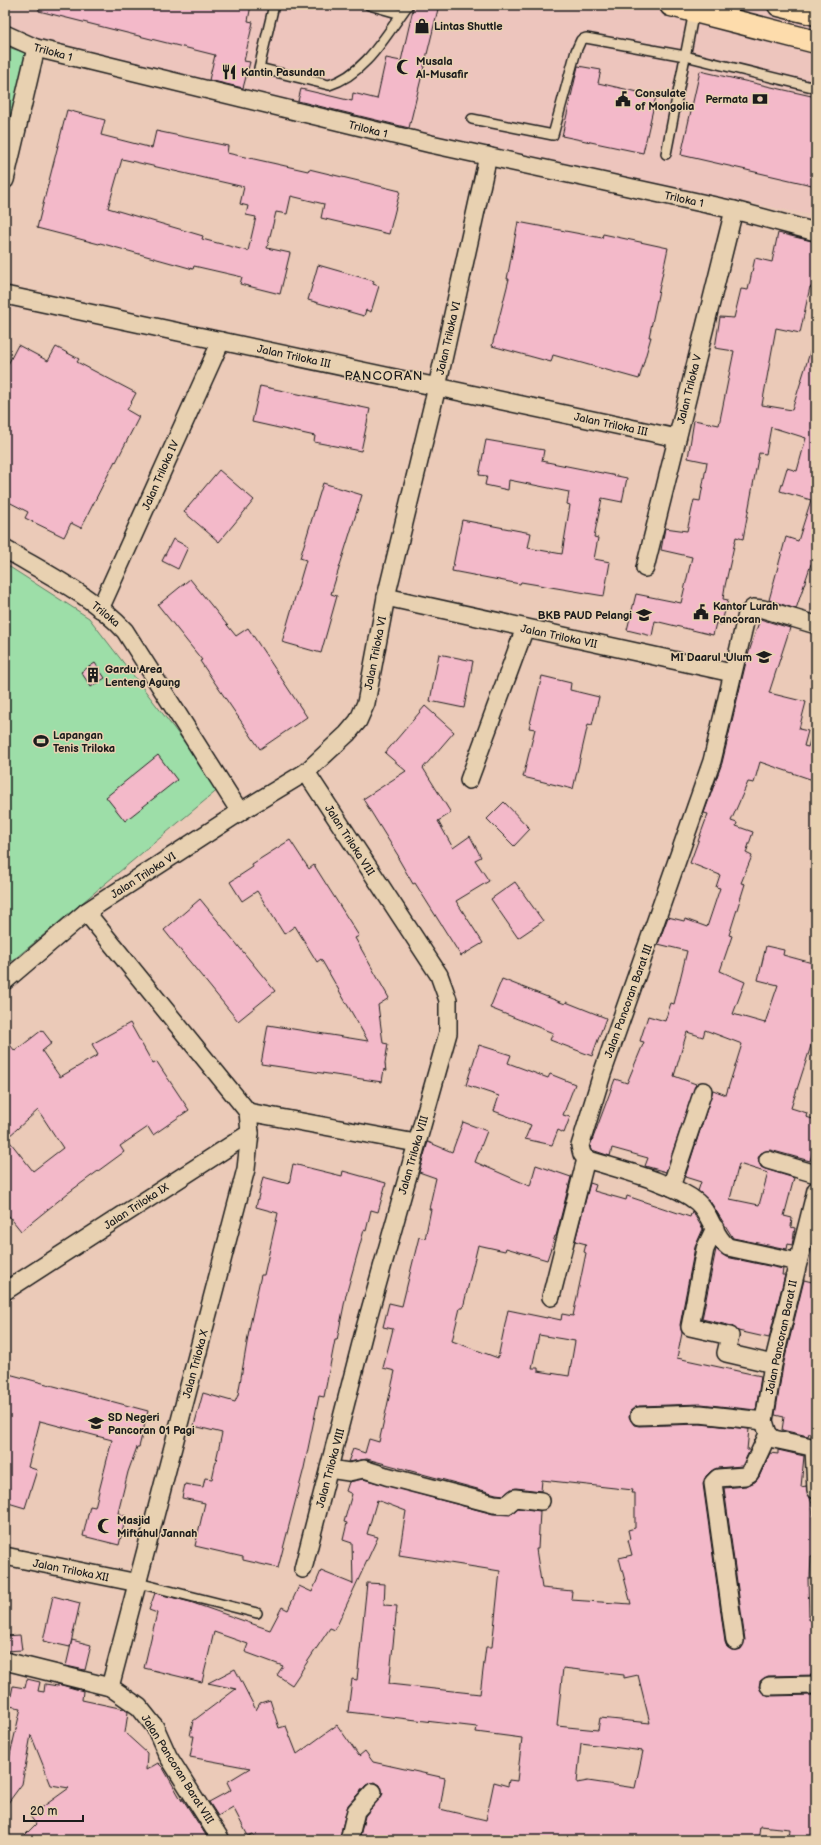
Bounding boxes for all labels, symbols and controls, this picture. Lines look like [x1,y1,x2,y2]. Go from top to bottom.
shop icon: Lintas Shuttle [413,17,431,35]
place label: Lintas Shuttle [434,20,503,33]
street label: Triloka 1 [32,41,74,64]
place label: Musala Al-Musafir [415,55,469,81]
mosque icon: Musala Al-Musafir [395,58,413,76]
restaurant icon: Kantin Pasundan [220,63,238,81]
place label: Kantin Pasundan [241,66,325,79]
place label: Consulate of Mongolia [635,87,694,113]
public building icon: Consulate of Mongolia [614,90,632,108]
bank icon: Permata [751,90,769,108]
place label: Permata [705,93,748,106]
street label: Triloka 1 [347,118,389,141]
street label: Triloka 1 [663,189,705,210]
street label: Jalan Triloka VI [434,300,463,376]
street label: Jalan Triloka III [256,342,333,371]
street label: Jalan Triloka V [675,353,704,425]
district label: PANCORAN [344,368,424,384]
street label: Jalan Triloka III [573,410,650,439]
street label: Jalan Triloka IV [139,438,182,512]
street label: Triloka [89,599,122,630]
place label: Kantor Lurah Pancoran [713,600,778,626]
public building icon: Kantor Lurah Pancoran [692,603,710,621]
school or university icon: BKB PAUD Pelangi [635,606,653,624]
place label: BKB PAUD Pelangi [538,609,632,622]
street label: Jalan Triloka VI [362,615,389,691]
street label: Jalan Triloka VII [519,622,599,651]
school or university icon: MI Daarul 'Ulum [755,648,773,666]
place label: MI Daarul 'Ulum [671,651,752,664]
place label: Gardu Area Lenteng Agung [105,663,180,689]
building icon: Gardu Area Lenteng Agung [84,666,102,684]
place label: Lapangan Tenis Triloka [53,729,115,755]
sports icon: Lapangan Tenis Triloka [32,732,50,750]
street label: Jalan Triloka VIII [322,803,378,878]
street label: Jalan Triloka VI [108,849,179,901]
street label: Jalan Pancoran Barat III [602,942,655,1060]
street label: Jalan Triloka VIII [396,1114,431,1196]
street label: Jalan Triloka IX [102,1180,172,1232]
street label: Jalan Pancoran Barat II [763,1278,800,1395]
street label: Jalan Triloka X [180,1328,211,1400]
place label: SD Negeri Pancoran 01 Pagi [108,1411,195,1437]
school or university icon: SD Negeri Pancoran 01 Pagi [87,1414,105,1432]
street label: Jalan Triloka VIII [314,1427,347,1509]
place label: Masjid Miftahul Jannah [117,1514,197,1540]
mosque icon: Masjid Miftahul Jannah [96,1517,114,1535]
street label: Jalan Triloka XII [32,1557,111,1584]
street label: Jalan Pancoran Barat VIII [139,1712,217,1827]
scale bar [24,1797,83,1823]
text: 20 m [30,1804,57,1819]

